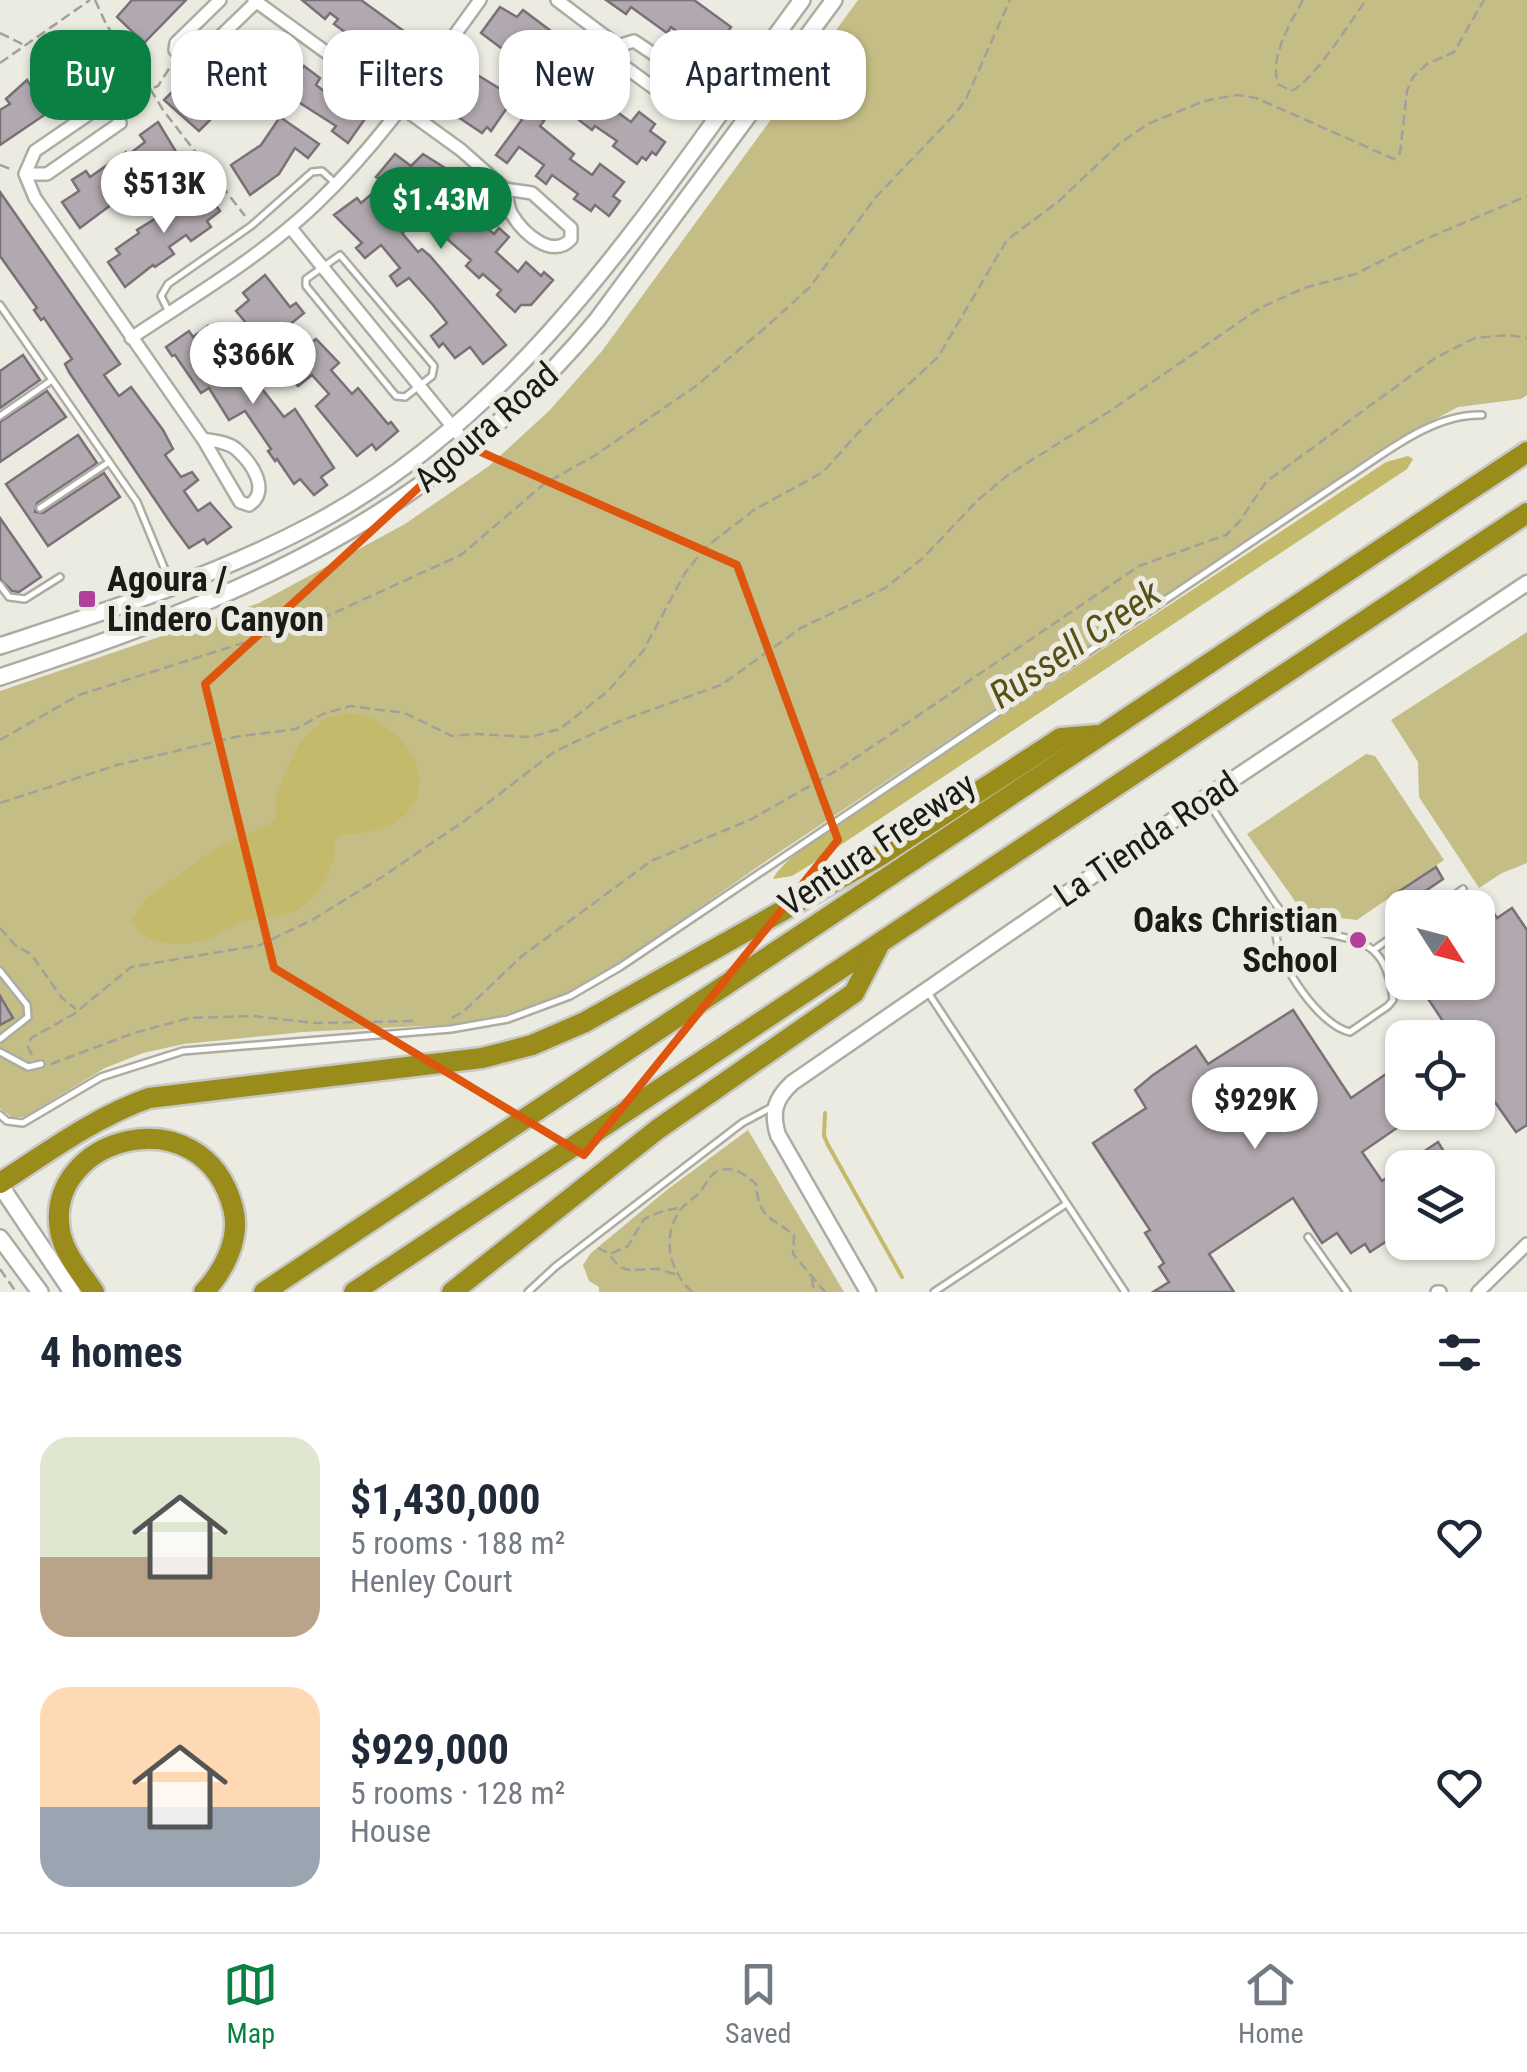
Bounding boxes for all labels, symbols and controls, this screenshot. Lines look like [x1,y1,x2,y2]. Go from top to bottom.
chip: Buy [30,30,151,120]
chip: Rent [171,30,303,120]
chip: Filters [323,30,479,120]
chip: New [499,30,630,120]
chip: Apartment [650,30,866,120]
pin: $513K [94,151,234,236]
text: $513K [123,164,205,202]
pin: $1.43M [360,167,522,252]
text: $1.43M [392,180,490,218]
pin: $366K [183,322,323,407]
text: $366K [212,335,294,373]
street label: Agoura Road [406,354,567,501]
place label: Agoura / Lindero Canyon [107,559,324,640]
water label: Russell Creek [981,570,1170,717]
marker: Agoura / Lindero Canyon [76,588,98,610]
street label: La Tienda Road [1047,763,1246,916]
street label: Ventura Freeway [771,764,983,925]
north arrow [1385,890,1495,1000]
map controls [1385,890,1495,1260]
place label: Oaks Christian School [1133,900,1338,981]
marker: Oaks Christian School [1347,929,1369,951]
button: locate [1385,1020,1495,1130]
pin: $929K [1185,1067,1325,1152]
text: $929K [1214,1080,1296,1118]
button: layers [1385,1150,1495,1260]
icon: filters [1432,1325,1487,1380]
text: 4 homes [40,1328,183,1377]
text: $1,430,000 [350,1475,540,1524]
icon: home [120,1477,240,1597]
icon: heart [1432,1510,1487,1565]
text: 5 rooms · 188 m² [350,1524,565,1562]
text: Henley Court [350,1562,513,1600]
text: $929,000 [350,1725,509,1774]
icon: home [120,1727,240,1847]
icon: heart [1432,1760,1487,1815]
text: 5 rooms · 128 m² [350,1774,565,1812]
text: House [350,1812,431,1850]
tab: Map [223,1957,278,2050]
tab: Saved [725,1957,791,2050]
tab: Home [1238,1957,1304,2050]

